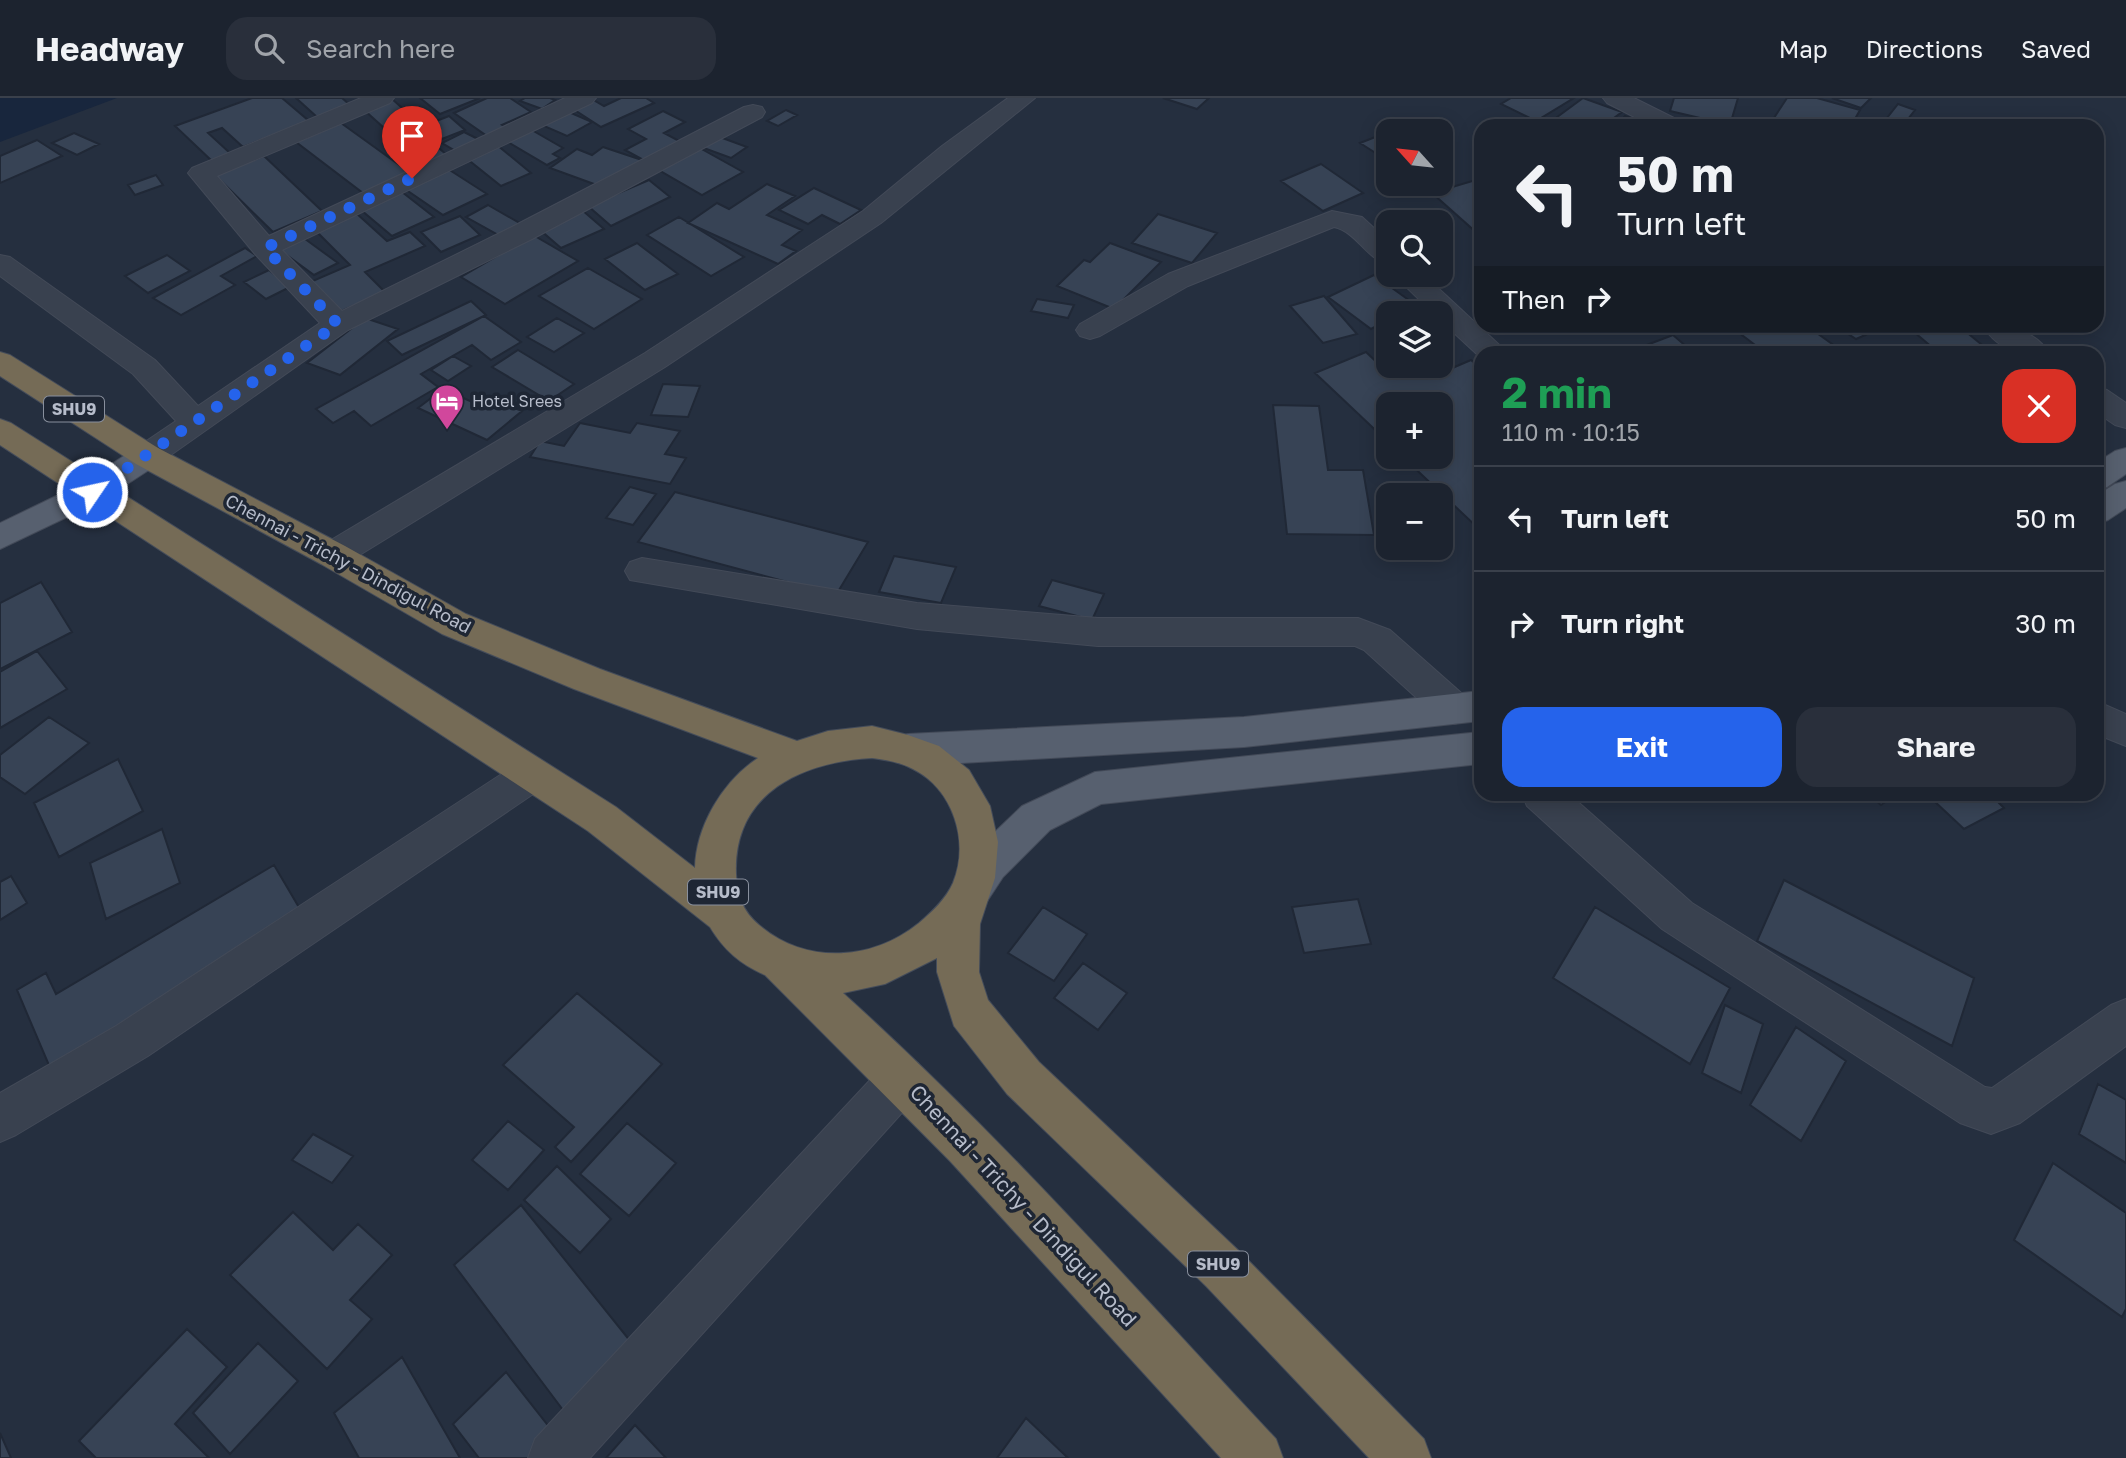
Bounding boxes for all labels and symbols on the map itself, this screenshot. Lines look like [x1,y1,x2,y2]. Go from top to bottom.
pin [382,106,442,178]
north arrow [1376,119,1452,196]
hotel icon: Hotel Srees [428,382,466,431]
place label: Hotel Srees [472,391,562,411]
road number: SHU9 [44,396,104,422]
position arrow [55,455,129,529]
street label: Chennai - Trichy - Dindigul Road [222,489,475,637]
road number: SHU9 [688,880,748,904]
street label: Chennai - Trichy - Dindigul Road [905,1079,1143,1332]
road number: SHU9 [1188,1252,1248,1276]

